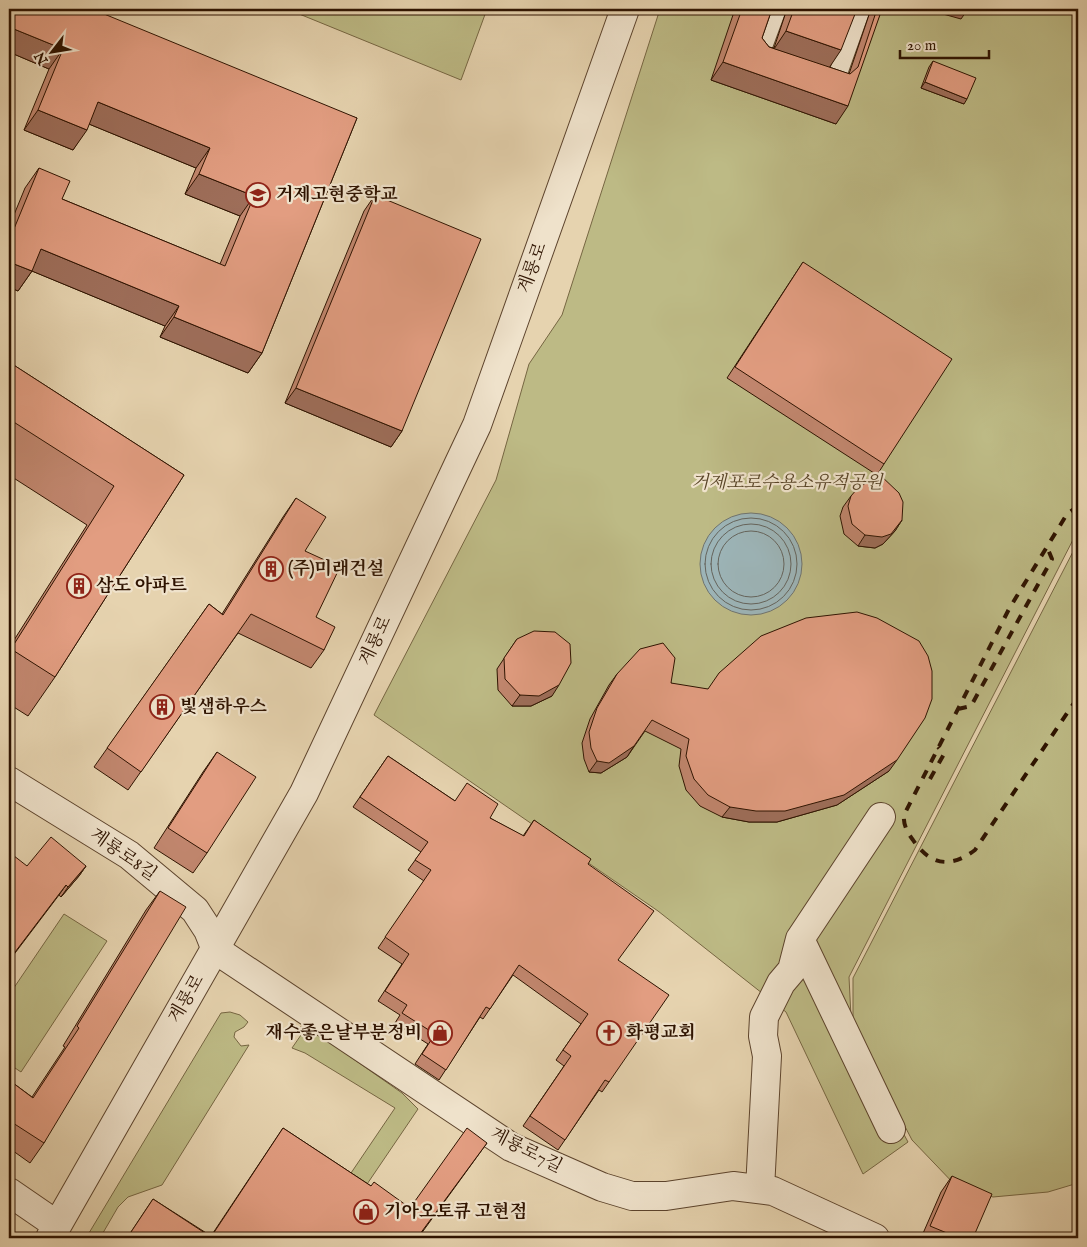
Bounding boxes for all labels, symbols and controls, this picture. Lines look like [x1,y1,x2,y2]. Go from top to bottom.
north arrow [28,28,78,78]
scale bar [900,28,988,60]
text: 20 m [907,36,937,55]
text: N [31,48,53,69]
school or university icon: 거제고현중학교 [245,182,271,208]
place label: 거제고현중학교 [276,184,398,207]
street label: 계룡로 [513,240,553,296]
park label: 거제포로수용소유적공원 [691,472,884,495]
building icon: (주)미래건설 [258,556,284,582]
place label: (주)미래건설 [288,558,384,581]
building icon: 삼도 아파트 [66,573,92,599]
place label: 삼도 아파트 [96,575,187,598]
street label: 계룡로 [355,612,397,670]
building icon: 빛샘하우스 [149,694,175,720]
place label: 빛샘하우스 [180,696,268,719]
street label: 계룡로8길 [85,824,161,886]
street label: 계룡로 [164,971,210,1027]
shop icon: 재수좋은날부분정비 [427,1020,453,1046]
church icon: 화평교회 [596,1020,622,1046]
place label: 재수좋은날부분정비 [266,1022,422,1045]
place label: 화평교회 [626,1022,696,1045]
street label: 계룡로7길 [486,1123,566,1179]
shop icon: 기아오토큐 고현점 [353,1199,379,1225]
place label: 기아오토큐 고현점 [384,1201,527,1224]

